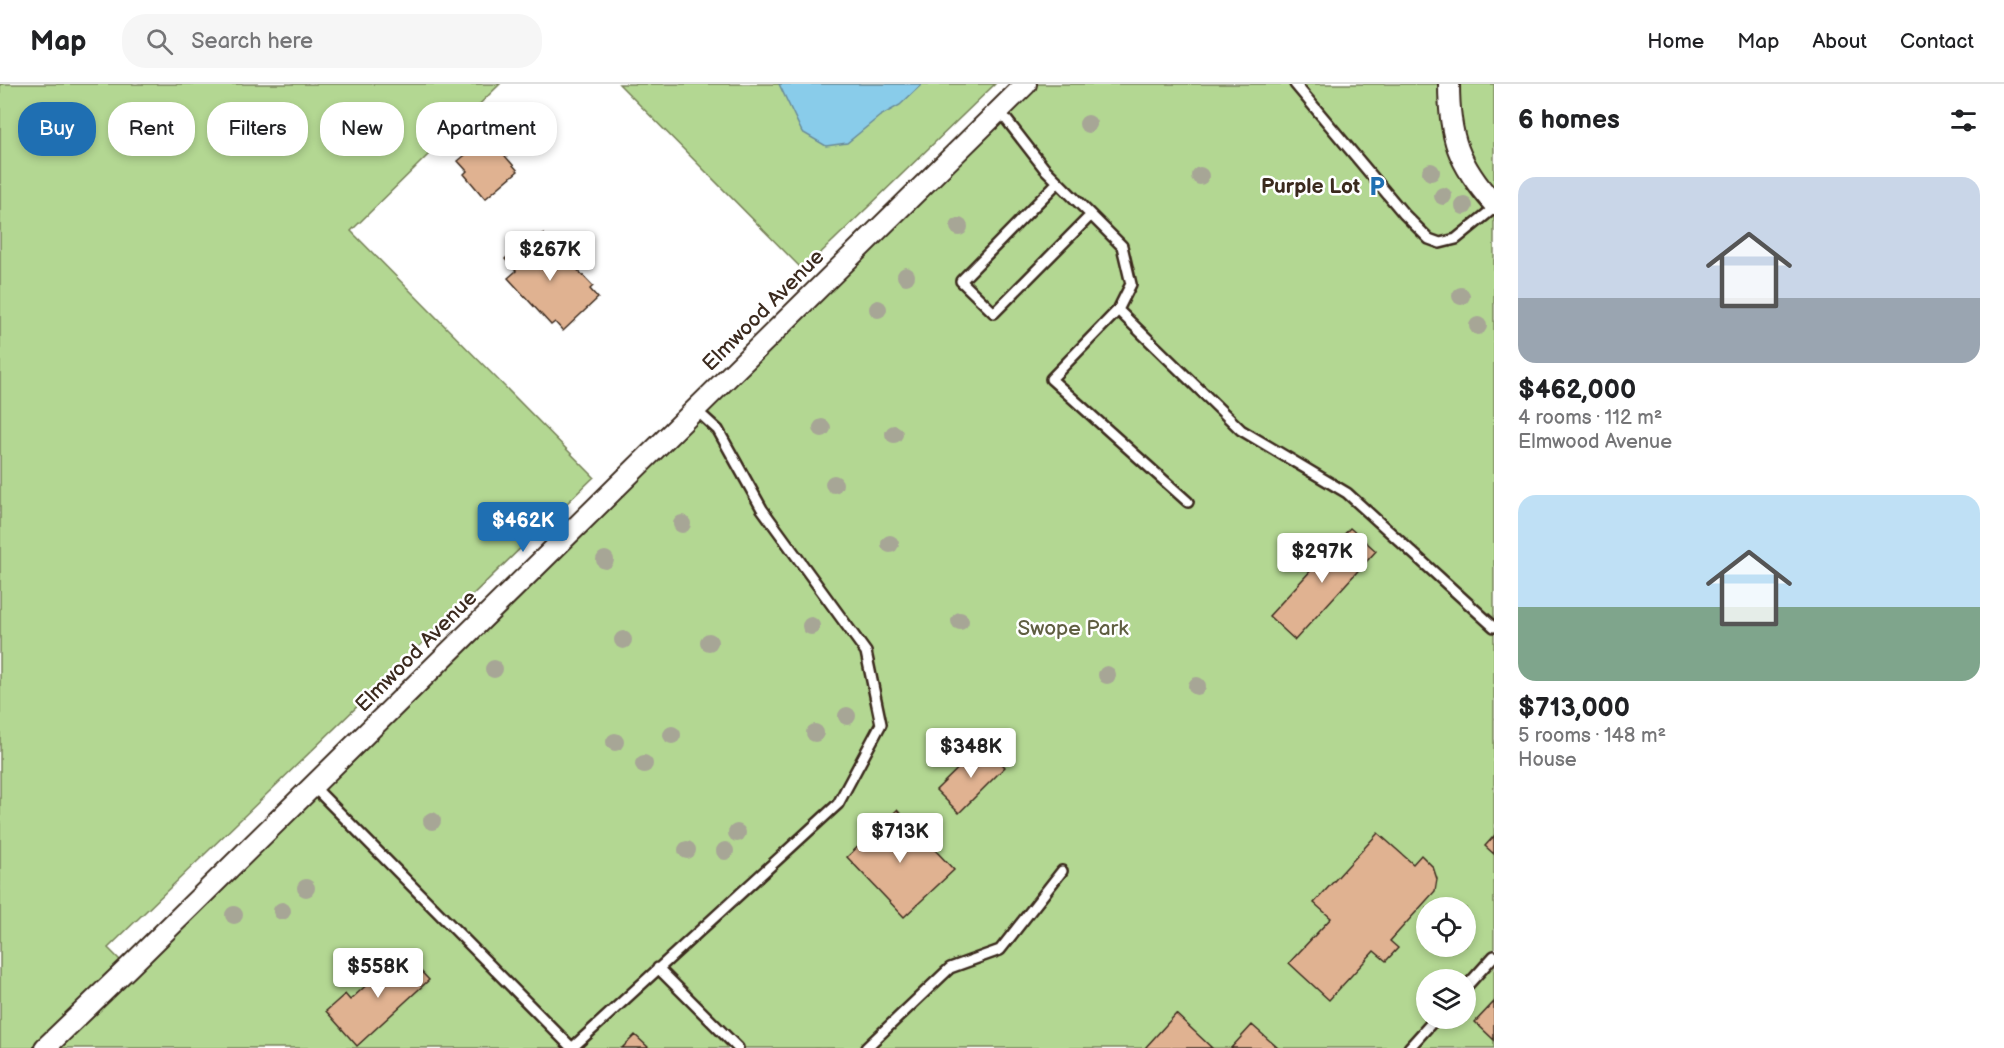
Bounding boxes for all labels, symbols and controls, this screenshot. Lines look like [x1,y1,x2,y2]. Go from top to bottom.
search box [122,14,542,68]
text: Map [30,25,86,58]
icon: search [143,25,176,58]
text: Search here [191,28,313,55]
text: Home [1647,29,1704,54]
text: Map [1737,29,1779,54]
text: About [1812,29,1867,54]
text: Contact [1900,29,1974,54]
chip: Buy [18,102,96,156]
chip: Rent [108,102,195,156]
chip: Filters [207,102,308,156]
chip: New [320,102,404,156]
chip: Apartment [416,102,557,156]
icon: filters [1947,104,1980,137]
text: 6 homes [1518,105,1620,136]
place label: Purple Lot [1261,174,1360,199]
parking icon: Purple Lot [1365,174,1389,198]
icon: home [1695,216,1803,324]
pin: $267K [508,231,592,282]
text: $267K [519,238,581,262]
street label: Elmwood Avenue [697,244,829,376]
text: $462,000 [1518,375,1636,406]
text: 4 rooms · 112 m² [1518,406,1662,430]
text: Elmwood Avenue [1518,430,1672,454]
pin: $462K [481,502,565,553]
text: $462K [492,509,554,533]
pin: $297K [1280,533,1364,584]
icon: home [1695,534,1803,642]
text: $297K [1291,540,1353,564]
street label: Elmwood Avenue [350,585,482,717]
park label: Swope Park [1017,616,1129,641]
text: $713,000 [1518,693,1630,724]
text: 5 rooms · 148 m² [1518,724,1666,748]
pin: $348K [929,728,1013,779]
text: $348K [940,735,1002,759]
text: House [1518,748,1577,772]
pin: $713K [858,813,942,864]
text: $713K [871,820,929,844]
map controls [1416,897,1476,1029]
button: locate [1416,897,1476,957]
pin: $558K [336,948,420,999]
text: $558K [347,955,409,979]
button: layers [1416,969,1476,1029]

